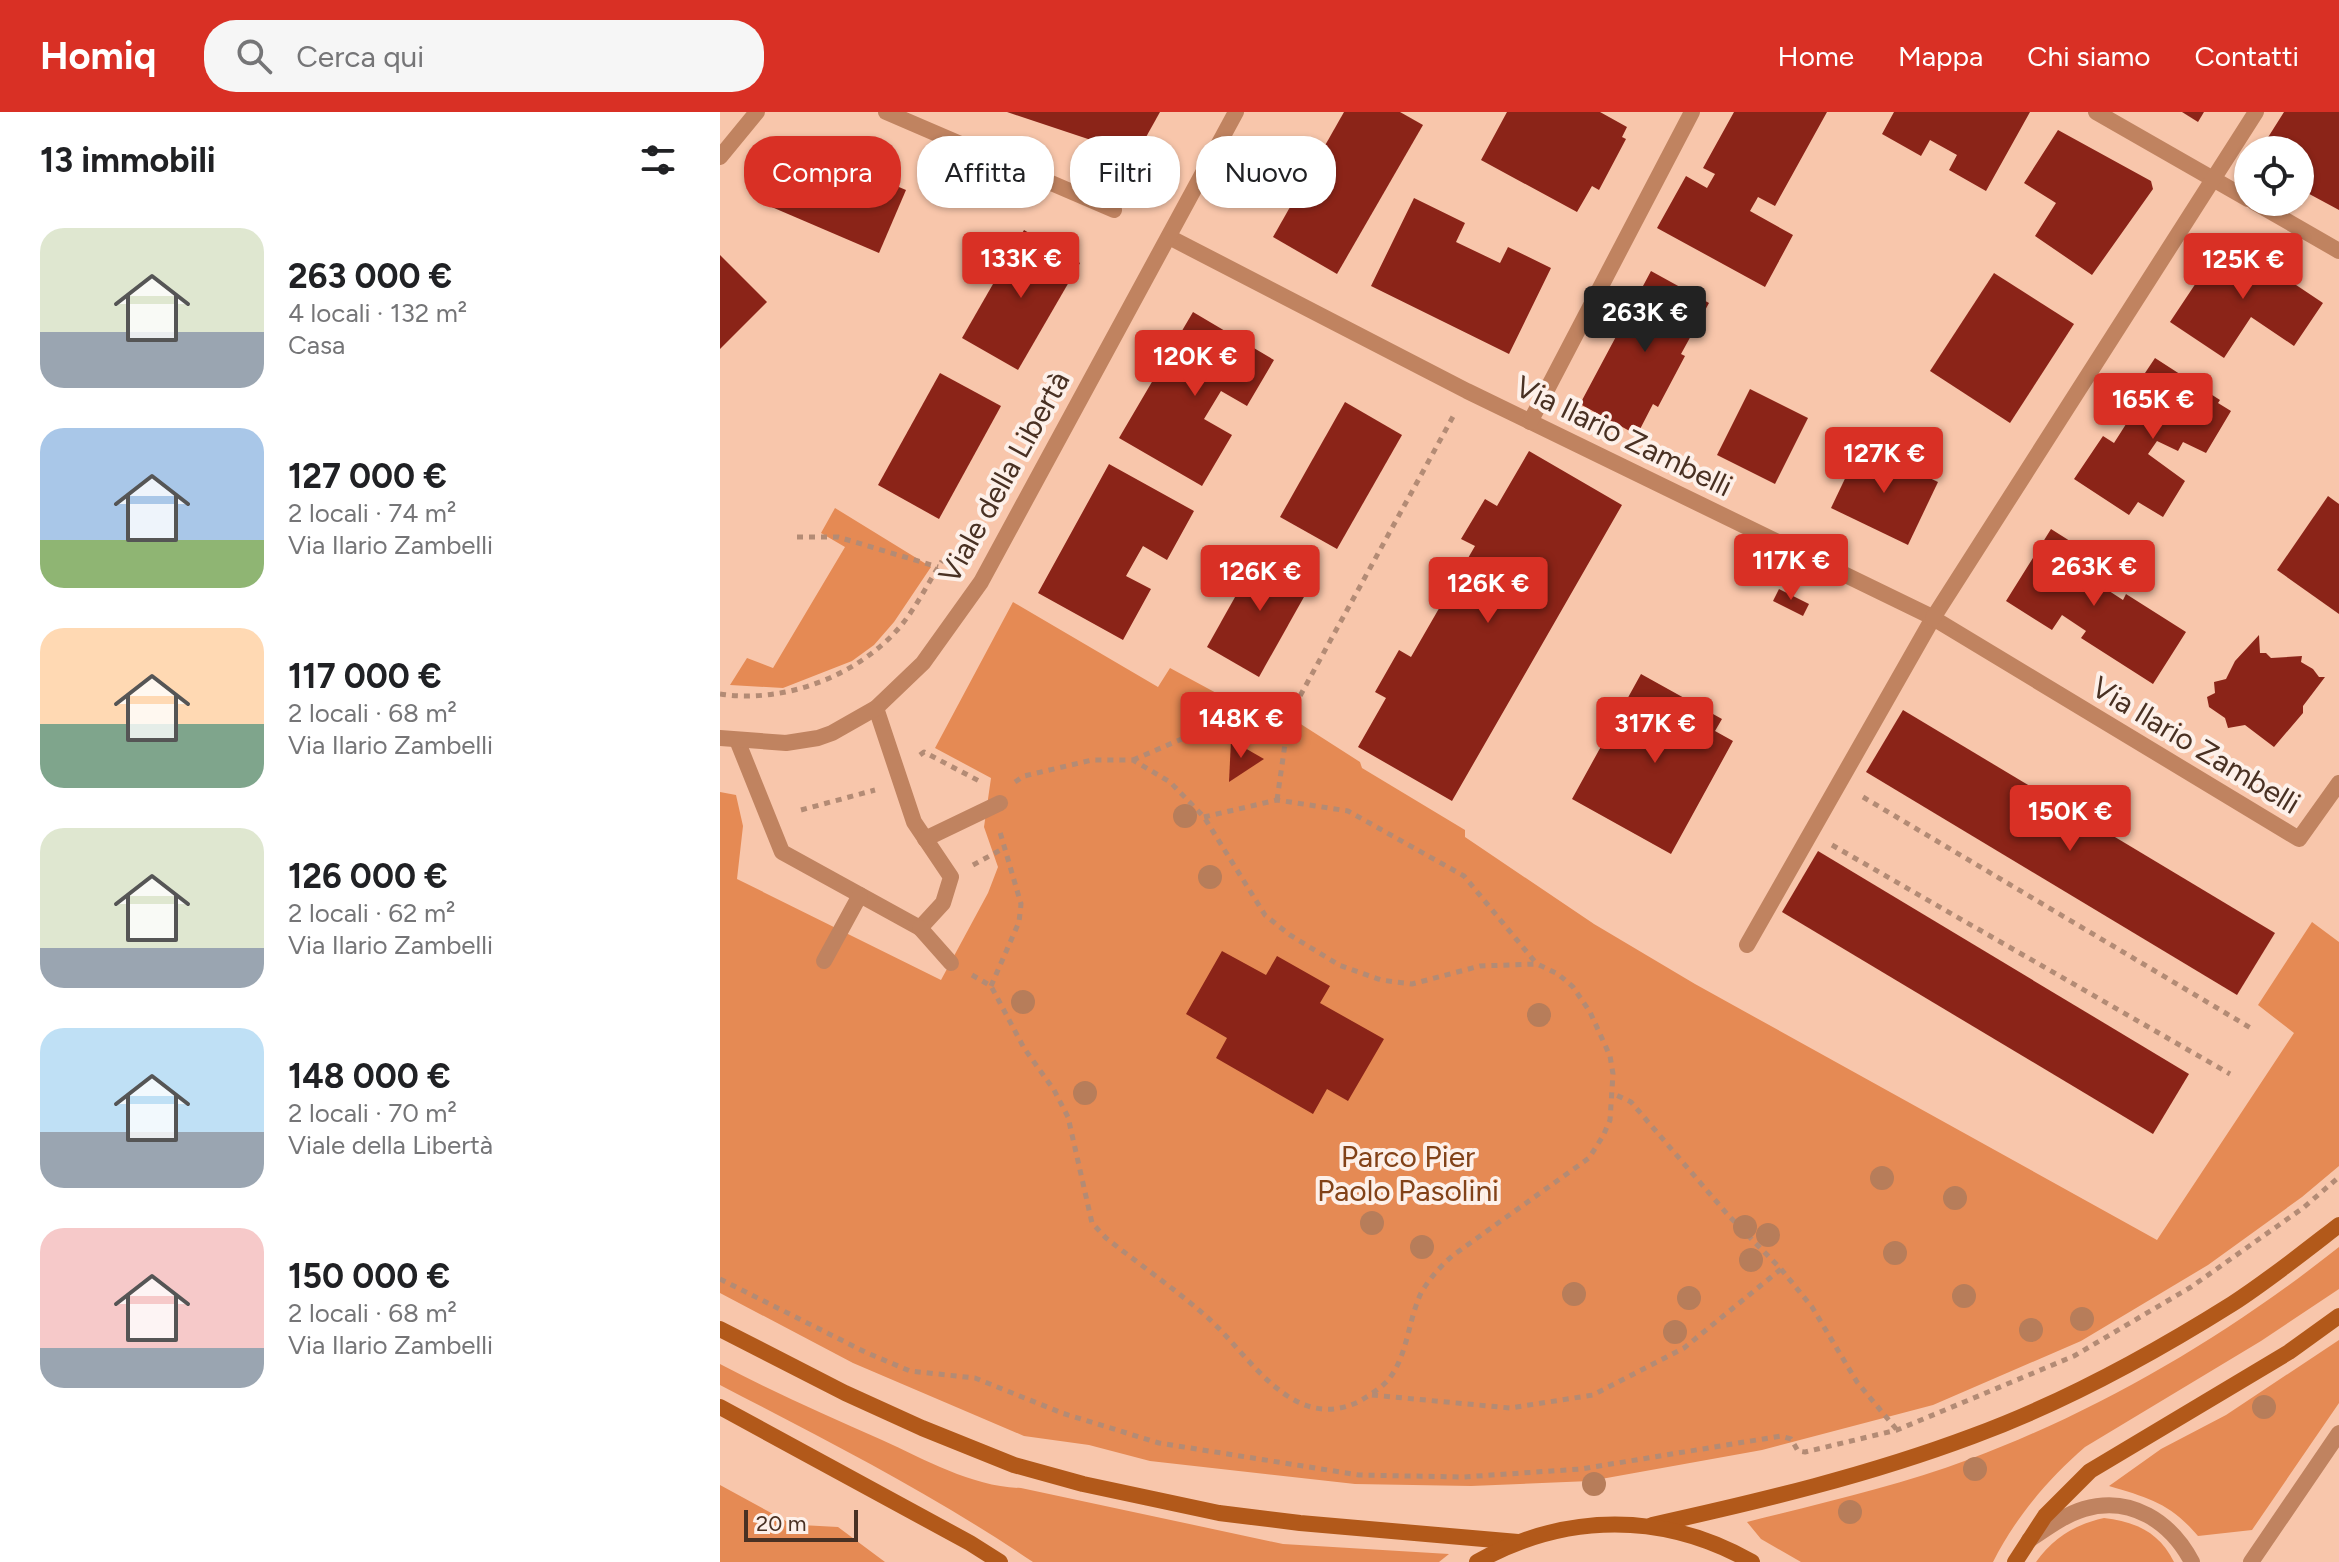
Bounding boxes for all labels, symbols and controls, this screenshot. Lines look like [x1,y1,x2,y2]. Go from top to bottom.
search box [204,20,764,92]
text: Homiq [40,33,156,79]
icon: search [232,34,276,78]
text: Cerca qui [296,38,424,75]
text: Home [1778,39,1854,73]
text: Mappa [1898,39,1983,73]
text: Chi siamo [2027,39,2150,73]
text: Contatti [2194,39,2299,73]
chip: Compra [744,136,901,208]
chip: Affitta [917,136,1054,208]
chip: Filtri [1070,136,1180,208]
chip: Nuovo [1196,136,1336,208]
map controls [2234,136,2314,216]
button: locate [2234,136,2314,216]
icon: filters [636,138,680,182]
text: 13 immobili [40,140,216,181]
pin: 133K € [956,232,1086,300]
pin: 125K € [2178,233,2308,301]
text: 133K € [980,242,1062,274]
text: 125K € [2202,243,2284,275]
text: 263 000 € [288,256,452,297]
icon: home [104,260,200,356]
pin: 263K € [1580,286,1710,354]
text: 263K € [1602,296,1688,328]
text: 4 locali · 132 m² [288,297,467,329]
text: Casa [288,329,345,361]
pin: 120K € [1130,330,1260,398]
text: 120K € [1153,340,1237,372]
street label: Viale della Libertà [930,365,1078,589]
street label: Via Ilario Zambelli [1510,368,1738,504]
pin: 165K € [2088,373,2218,441]
text: 165K € [2112,383,2194,415]
pin: 127K € [1819,427,1949,495]
text: 127K € [1843,437,1925,469]
text: 127 000 € [288,456,447,497]
icon: home [104,460,200,556]
text: 2 locali · 74 m² [288,497,456,529]
text: Via Ilario Zambelli [288,529,493,561]
pin: 117K € [1726,534,1856,602]
pin: 263K € [2029,540,2159,608]
text: 117K € [1752,544,1830,576]
pin: 126K € [1195,545,1325,613]
text: 263K € [2051,550,2137,582]
text: 126K € [1219,555,1301,587]
pin: 126K € [1423,557,1553,625]
text: 126K € [1447,567,1529,599]
text: 117 000 € [288,656,442,697]
icon: home [104,660,200,756]
street label: Via Ilario Zambelli [2085,668,2307,822]
pin: 148K € [1176,692,1306,760]
text: 2 locali · 68 m² [288,697,457,729]
pin: 317K € [1590,697,1720,765]
text: 148K € [1199,702,1283,734]
text: 317K € [1614,707,1696,739]
text: Via Ilario Zambelli [288,729,493,761]
pin: 150K € [2005,785,2135,853]
text: 150K € [2028,795,2112,827]
text: 126 000 € [288,856,448,897]
icon: home [104,860,200,956]
text: 2 locali · 62 m² [288,897,455,929]
text: Via Ilario Zambelli [288,929,493,961]
text: 148 000 € [288,1056,451,1097]
icon: home [104,1060,200,1156]
text: 2 locali · 70 m² [288,1097,457,1129]
text: Viale della Libertà [288,1129,493,1161]
park label: Parco Pier Paolo Pasolini [1317,1138,1499,1209]
text: 150 000 € [288,1256,450,1297]
icon: home [104,1260,200,1356]
text: 2 locali · 68 m² [288,1297,457,1329]
text: Via Ilario Zambelli [288,1329,493,1361]
scale bar [744,1506,858,1542]
text: 20 m [756,1510,807,1537]

